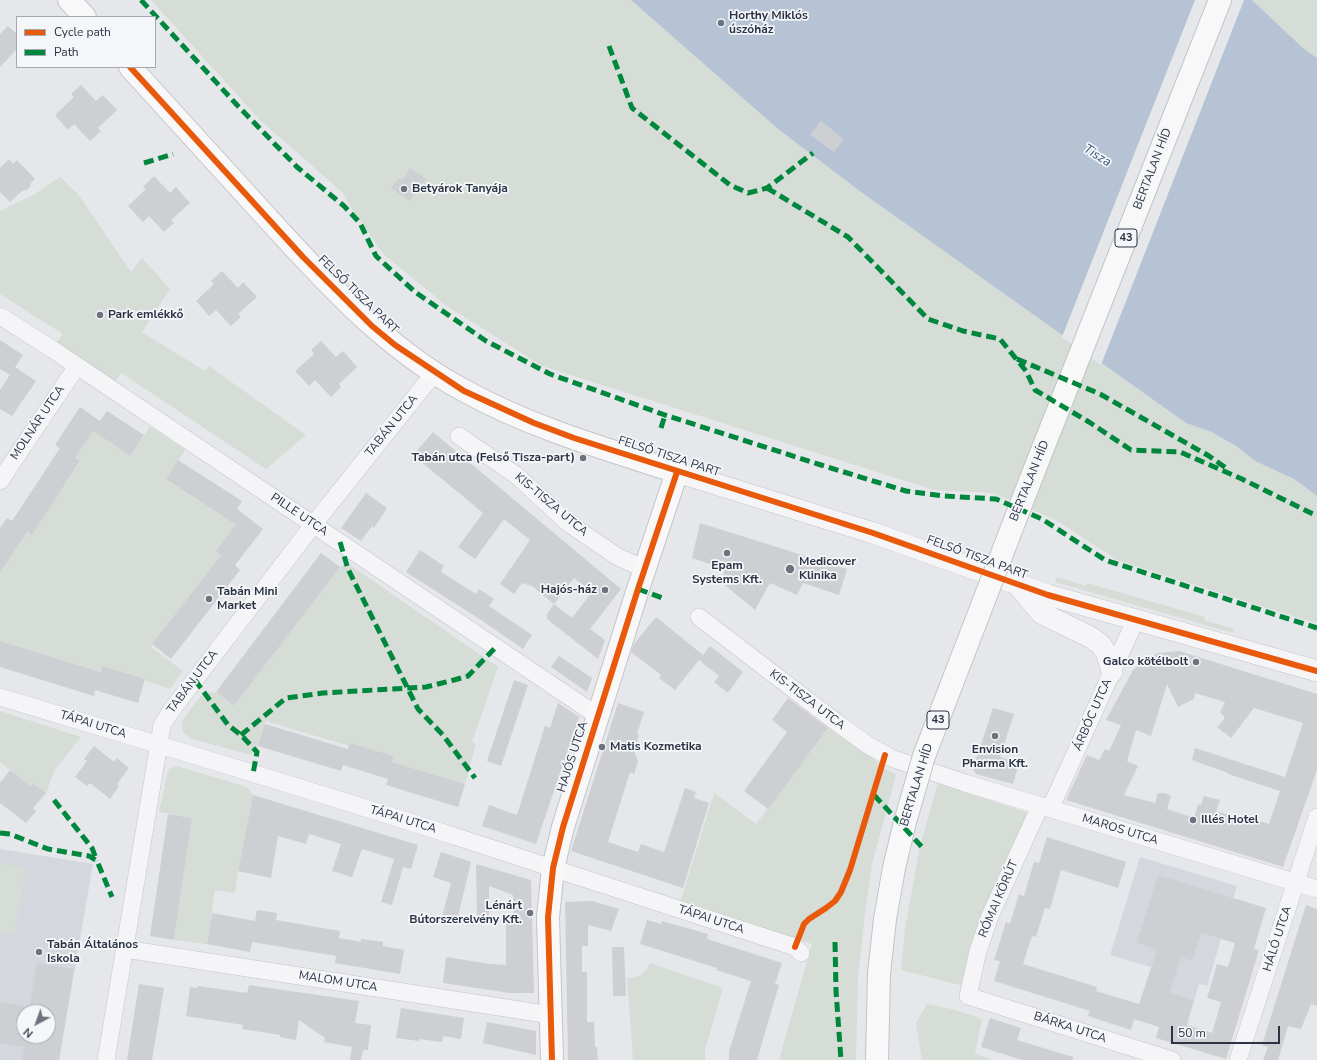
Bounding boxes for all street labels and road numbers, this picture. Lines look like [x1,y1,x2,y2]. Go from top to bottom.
street label: BERTALAN HÍD [1131,126,1175,212]
road number: 43 [1115,229,1137,247]
street label: FELSŐ TISZA PART [315,253,401,337]
street label: MOLNÁR UTCA [8,383,68,463]
street label: TABÁN UTCA [363,392,421,460]
street label: FELSŐ TISZA PART [616,434,722,480]
street label: BERTALAN HÍD [1007,438,1053,524]
street label: KIS-TISZA UTCA [512,470,590,540]
street label: PILLE UTCA [268,491,330,539]
street label: FELSŐ TISZA PART [925,533,1029,583]
street label: TABÁN UTCA [164,647,222,717]
street label: KIS-TISZA UTCA [766,667,848,733]
street label: ÁRBÓC UTCA [1071,677,1115,753]
street label: TÁPAI UTCA [58,708,128,742]
road number: 43 [927,711,949,729]
street label: HAJÓS UTCA [555,720,591,794]
street label: BERTALAN HÍD [898,742,936,828]
street label: TÁPAI UTCA [368,803,438,837]
street label: MAROS UTCA [1080,812,1160,848]
street label: RÓMAI KÖRÚT [976,858,1022,940]
street label: TÁPAI UTCA [676,903,746,937]
street label: HÁLÓ UTCA [1261,904,1295,974]
street label: MALOM UTCA [298,969,378,995]
street label: BÁRKA UTCA [1032,1009,1108,1047]

